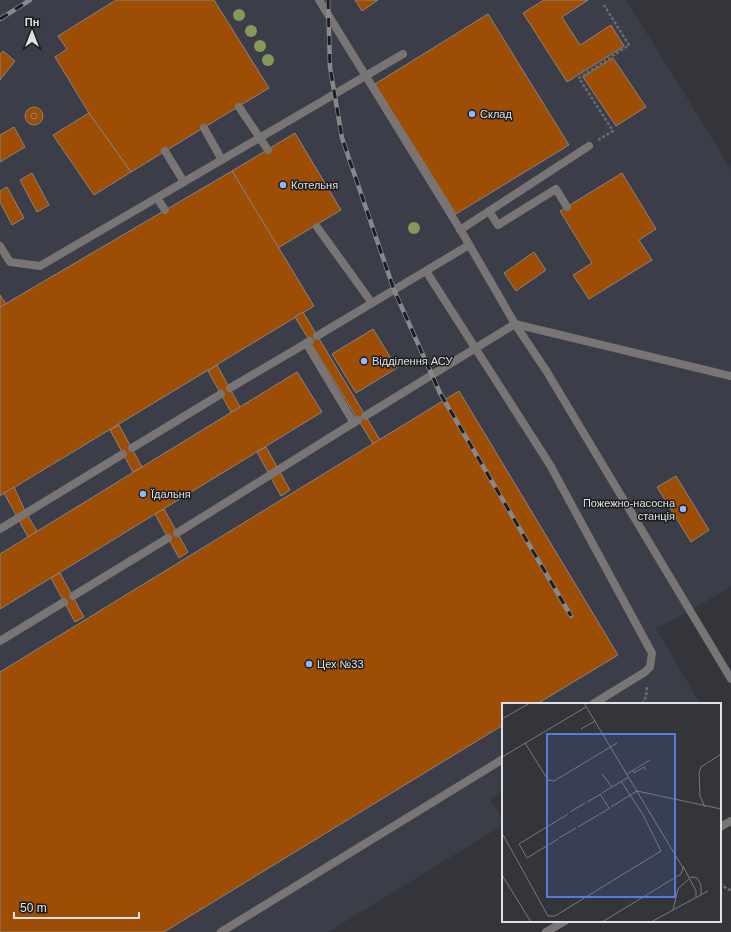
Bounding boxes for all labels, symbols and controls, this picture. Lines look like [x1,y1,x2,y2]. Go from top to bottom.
north arrow [12,12,52,52]
text: Пн [25,16,39,28]
place label: Склад [480,108,512,120]
marker: Склад [467,109,477,119]
place label: Котельня [291,179,338,191]
marker: Котельня [278,180,288,190]
place label: Відділення АСУ [372,355,453,367]
marker: Відділення АСУ [359,356,369,366]
place label: Їдальня [151,488,191,500]
marker: Їдальня [138,489,148,499]
place label: Пожежно-насосна станція [583,497,676,522]
marker: Пожежно-насосна станція [678,504,688,514]
place label: Цех №33 [317,658,364,670]
marker: Цех №33 [304,659,314,669]
inset map [502,703,721,922]
scale bar [14,894,139,920]
text: 50 m [20,901,47,915]

